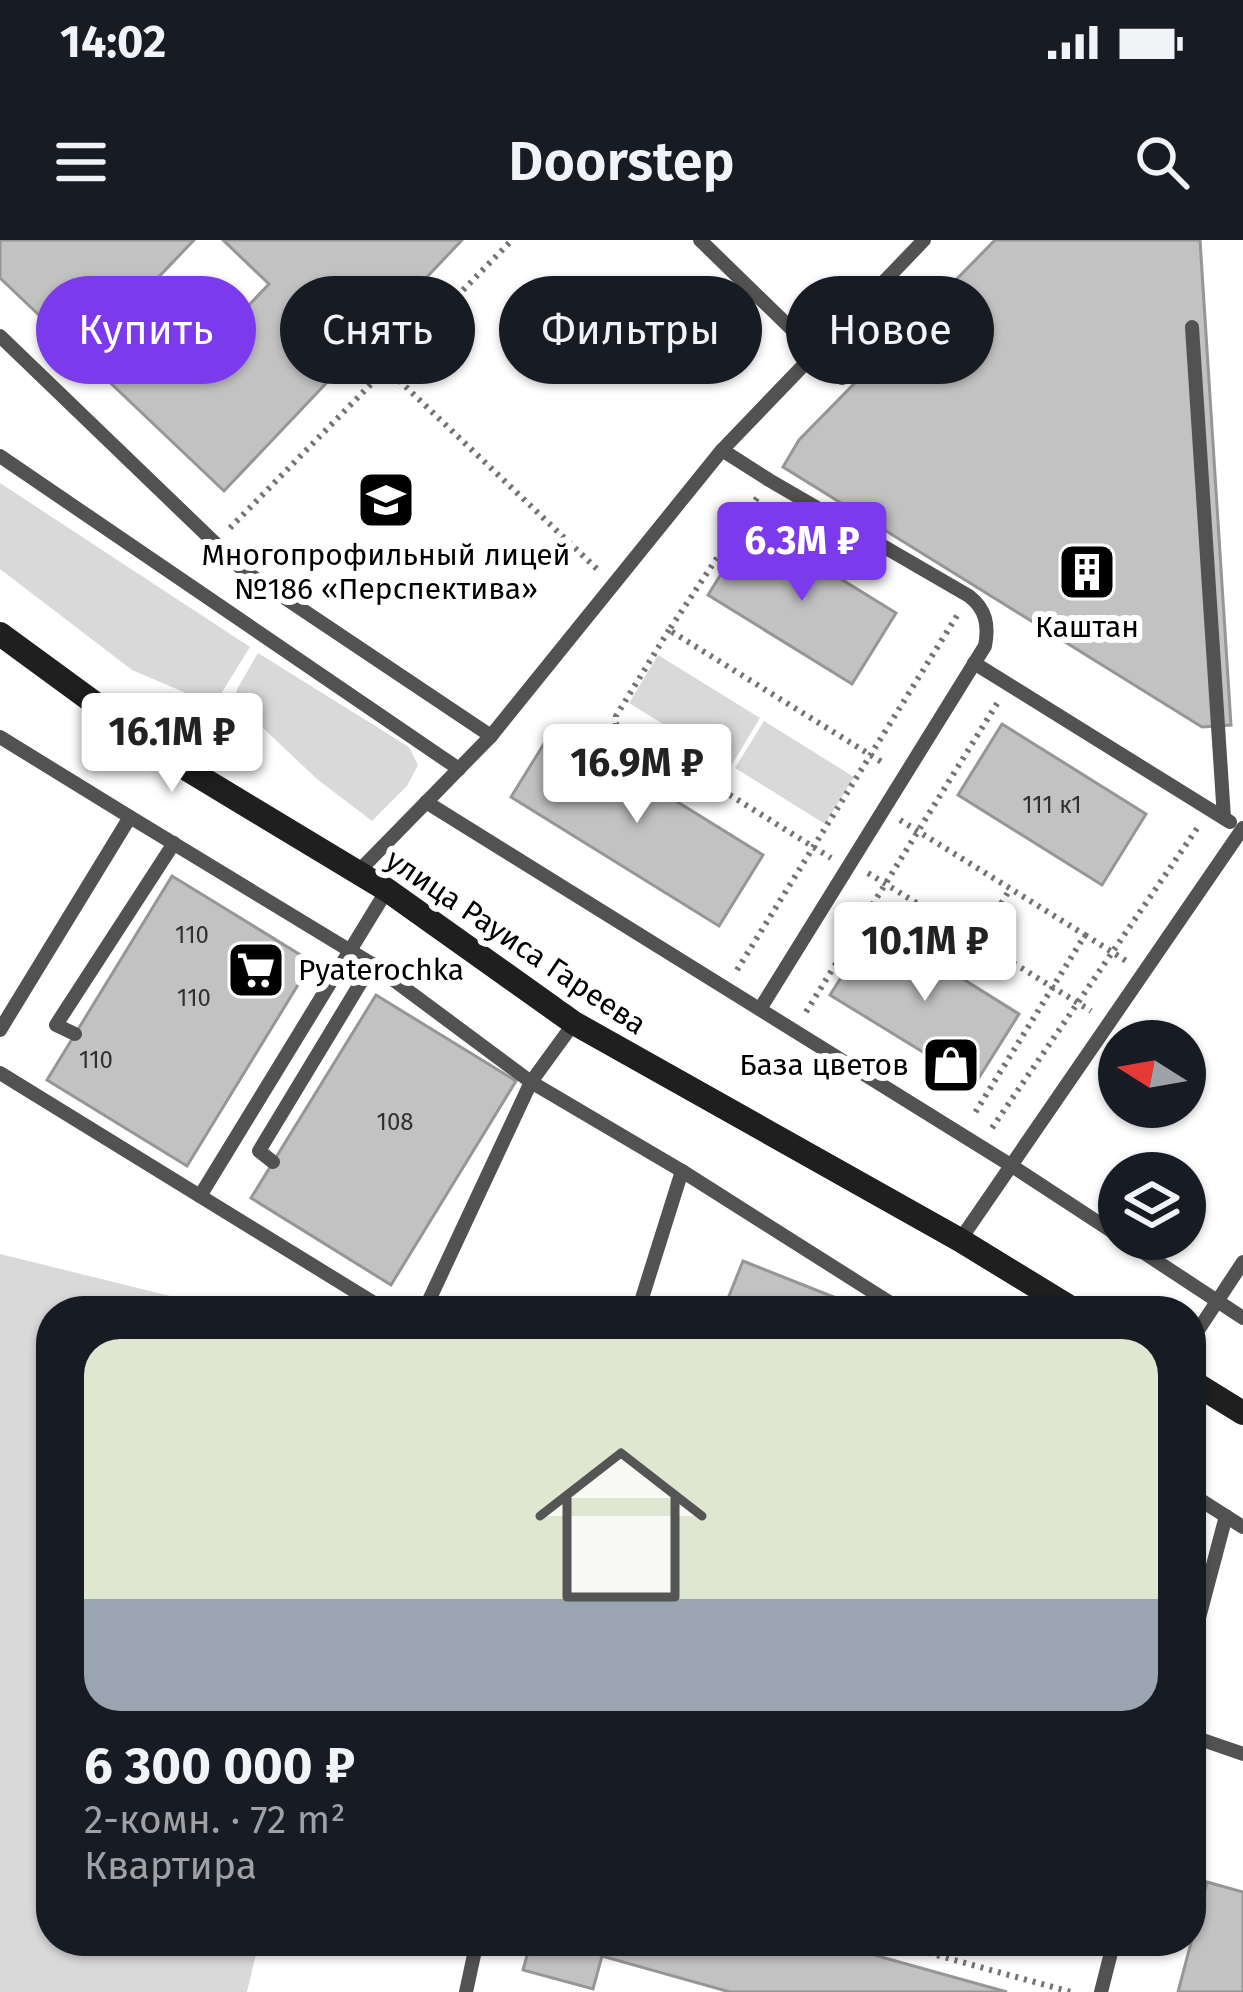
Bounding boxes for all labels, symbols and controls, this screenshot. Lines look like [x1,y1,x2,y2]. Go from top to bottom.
text: 14:02 [60,15,166,69]
icon: menu [48,129,114,195]
icon: search [1129,129,1195,195]
text: Doorstep [508,130,735,194]
chip: Купить [36,276,256,384]
chip: Снять [280,276,475,384]
chip: Фильтры [499,276,762,384]
chip: Новое [786,276,994,384]
school or university icon: Многопрофильный лицей №186 «Перспектива» [355,469,417,531]
pin: 6.3M ₽ [704,502,900,604]
text: 6.3M ₽ [744,518,860,564]
place label: Многопрофильный лицей №186 «Перспектива» [201,537,571,607]
building icon: Каштан [1056,541,1118,603]
place label: Каштан [1035,609,1139,645]
pin: 16.1M ₽ [61,693,283,795]
text: 16.1M ₽ [109,709,235,755]
pin: 16.9M ₽ [526,724,748,826]
text: 16.9M ₽ [570,740,704,786]
house number: 111 к1 [1022,791,1082,819]
street label: улица Рауиса Гареева [379,841,653,1043]
pin: 10.1M ₽ [814,902,1036,1004]
text: 10.1M ₽ [861,918,989,964]
house number: 110 [175,921,209,949]
supermarket icon: Pyaterochka [225,939,287,1001]
place label: Pyaterochka [298,952,464,988]
house number: 110 [177,984,211,1012]
north arrow [1098,1020,1206,1128]
map controls [1098,1020,1206,1260]
shop icon: База цветов [920,1034,982,1096]
house number: 110 [79,1046,113,1074]
place label: База цветов [739,1047,909,1083]
house number: 108 [376,1108,414,1136]
button: layers [1098,1152,1206,1260]
icon: home [513,1417,729,1633]
text: 6 300 000 ₽ [84,1735,355,1797]
text: 2-комн. · 72 m² [84,1797,346,1843]
text: Квартира [84,1843,257,1889]

